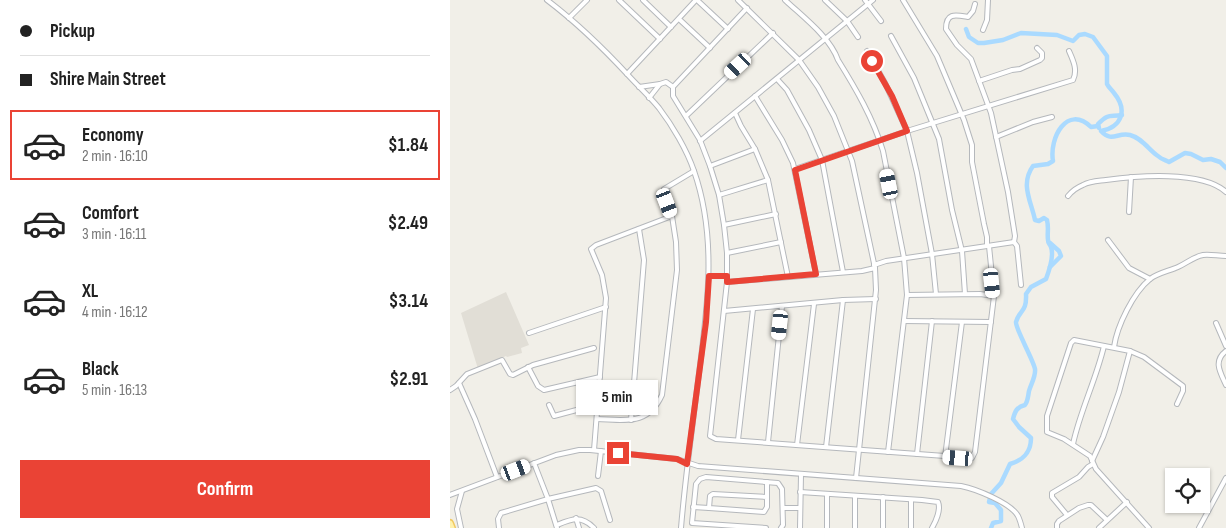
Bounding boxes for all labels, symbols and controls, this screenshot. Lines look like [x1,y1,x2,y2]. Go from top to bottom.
text: Pickup [50,20,95,43]
car [721,50,754,82]
route start [861,50,883,72]
text: Shire Main Street [50,68,166,91]
icon: car [22,123,67,168]
text: Economy [82,124,144,147]
text: $1.84 [388,134,428,157]
text: 2 min · 16:10 [82,147,148,166]
car [878,168,899,200]
car [654,186,679,220]
icon: car [22,201,67,246]
text: Comfort [82,202,139,225]
text: $2.49 [388,212,428,235]
text: 3 min · 16:11 [82,225,146,244]
car [982,267,1001,299]
icon: car [22,279,67,324]
text: XL [82,280,98,303]
text: $3.14 [389,290,428,313]
text: 4 min · 16:12 [82,303,148,322]
car [770,309,789,341]
icon: car [22,357,67,402]
text: Black [82,358,119,381]
text: $2.91 [389,368,428,391]
callout: 5 min [577,380,659,416]
text: 5 min · 16:13 [82,381,147,400]
text: 5 min [602,388,632,407]
route end [607,442,629,464]
car [942,449,973,467]
car [499,458,532,482]
button: Confirm [20,460,430,518]
map controls [1165,468,1210,513]
button: locate [1165,468,1210,513]

